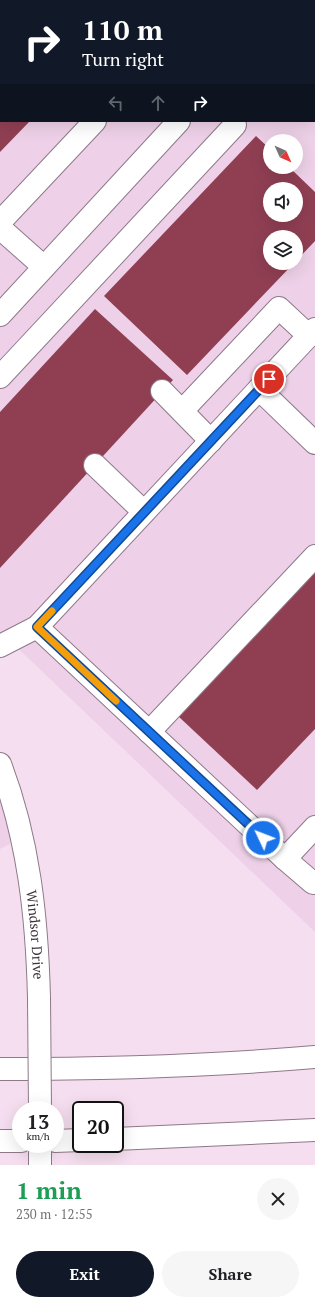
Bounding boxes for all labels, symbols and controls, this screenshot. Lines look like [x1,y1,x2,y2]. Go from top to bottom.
text: 110 m [82,11,163,48]
icon: right [16,16,68,68]
text: Turn right [82,47,164,71]
icon: left [105,92,127,114]
icon: ahead [147,92,169,114]
icon: right [189,92,211,114]
north arrow [263,134,303,174]
map controls [263,134,303,270]
button: sound [263,182,303,222]
button: layers [263,230,303,270]
pin [252,362,286,396]
icon: arrive [258,368,280,390]
position arrow [242,817,284,859]
street label: Windsor Drive [22,889,48,980]
speed limit sign: 20 [72,1101,124,1153]
text: 13 [27,1108,49,1135]
text: km/h [26,1130,50,1143]
text: 1 min [16,1174,82,1206]
button: close [257,1178,299,1220]
text: 230 m · 12:55 [16,1205,93,1223]
button: Exit [16,1251,154,1297]
button: Share [162,1251,299,1297]

